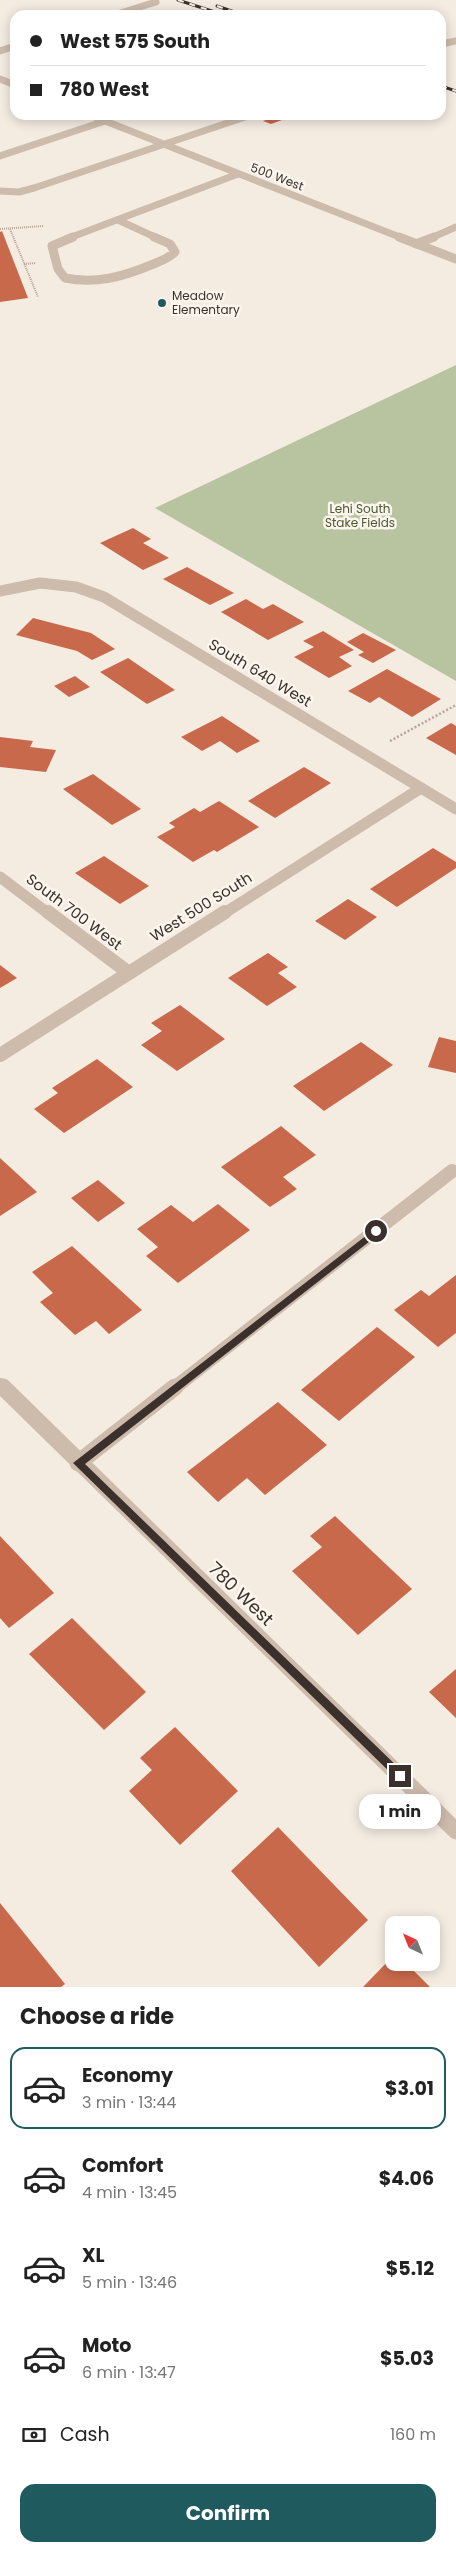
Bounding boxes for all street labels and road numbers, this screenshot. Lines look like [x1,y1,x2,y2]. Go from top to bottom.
street label: 500 West [248,159,306,194]
street label: South 640 West [205,634,316,712]
street label: West 500 South [146,867,256,946]
street label: South 700 West [22,869,127,955]
street label: 780 West [203,1556,280,1631]

